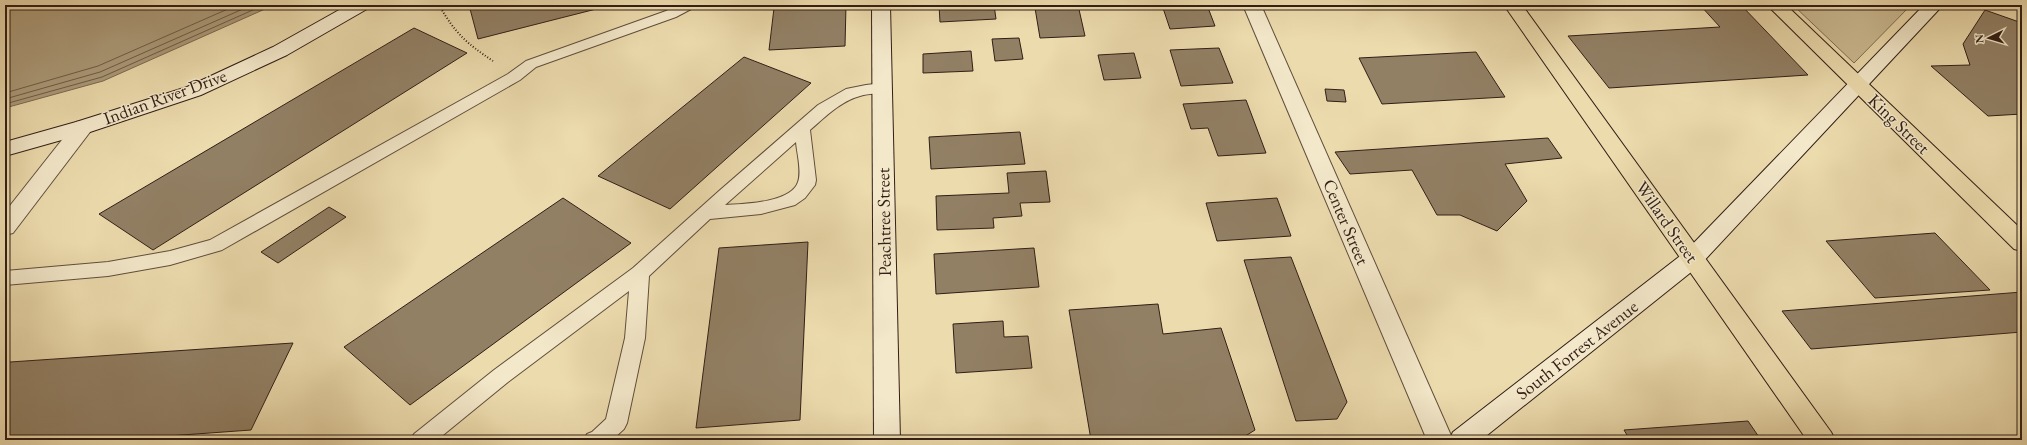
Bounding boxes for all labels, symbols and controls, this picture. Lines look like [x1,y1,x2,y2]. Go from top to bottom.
north arrow [1969,18,2009,58]
text: N [1972,34,1986,44]
street label: Indian River Drive [100,64,229,129]
street label: King Street [1864,89,1935,159]
street label: Peachtree Street [871,167,896,276]
street label: Center Street [1318,175,1375,269]
street label: Willard Street [1631,176,1704,267]
street label: South Forrest Avenue [1511,295,1642,404]

